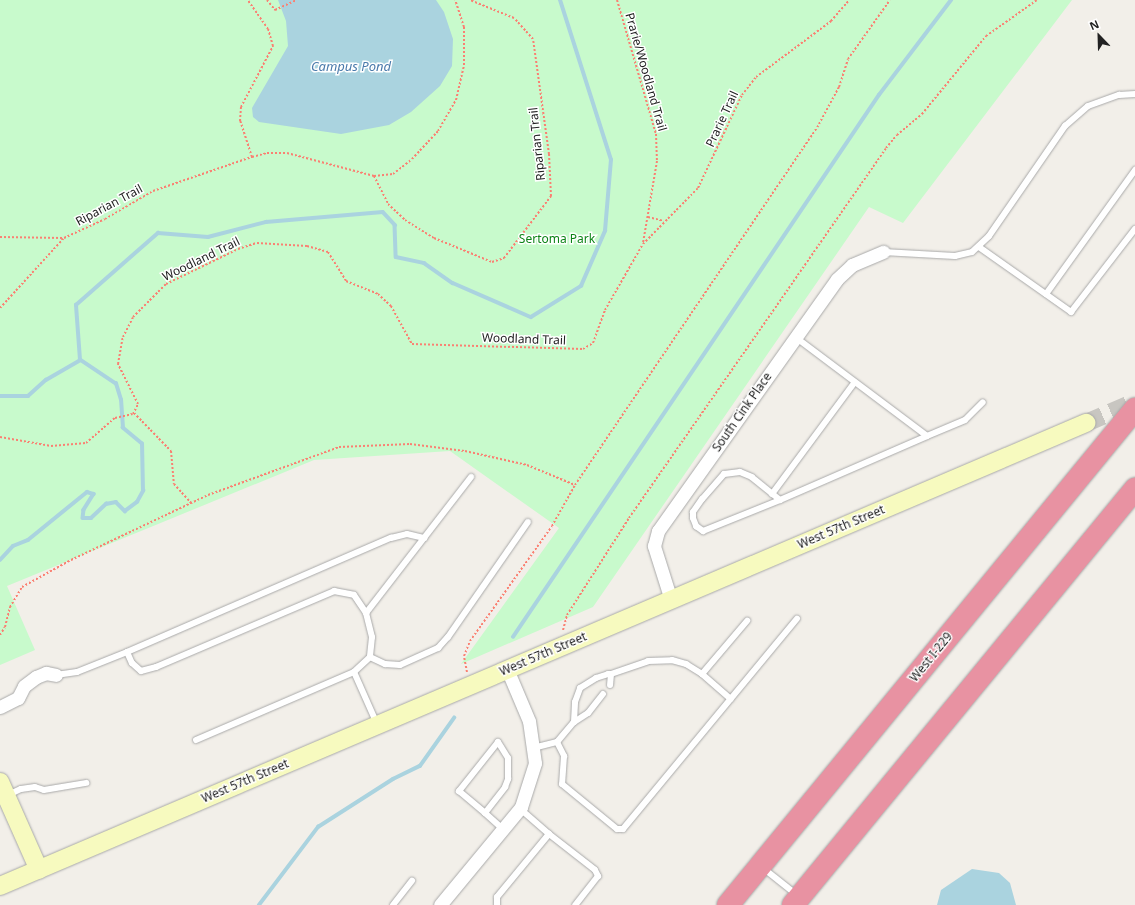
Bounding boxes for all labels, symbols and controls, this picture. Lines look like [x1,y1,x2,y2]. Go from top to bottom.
street label: Prarie/Woodland Trail [622,11,670,133]
north arrow [1079,16,1119,56]
text: N [1087,16,1101,33]
water label: Campus Pond [311,58,391,74]
street label: Prarie Trail [703,89,741,149]
street label: Riparian Trail [526,107,548,181]
street label: Riparian Trail [73,181,145,229]
park label: Sertoma Park [519,232,595,246]
street label: Woodland Trail [160,234,242,284]
street label: Woodland Trail [482,330,566,348]
street label: South Cink Place [709,370,775,454]
street label: West 57th Street [795,502,887,552]
street label: West 57th Street [497,629,589,679]
street label: West I-229 [907,629,955,685]
street label: West 57th Street [199,756,291,806]

